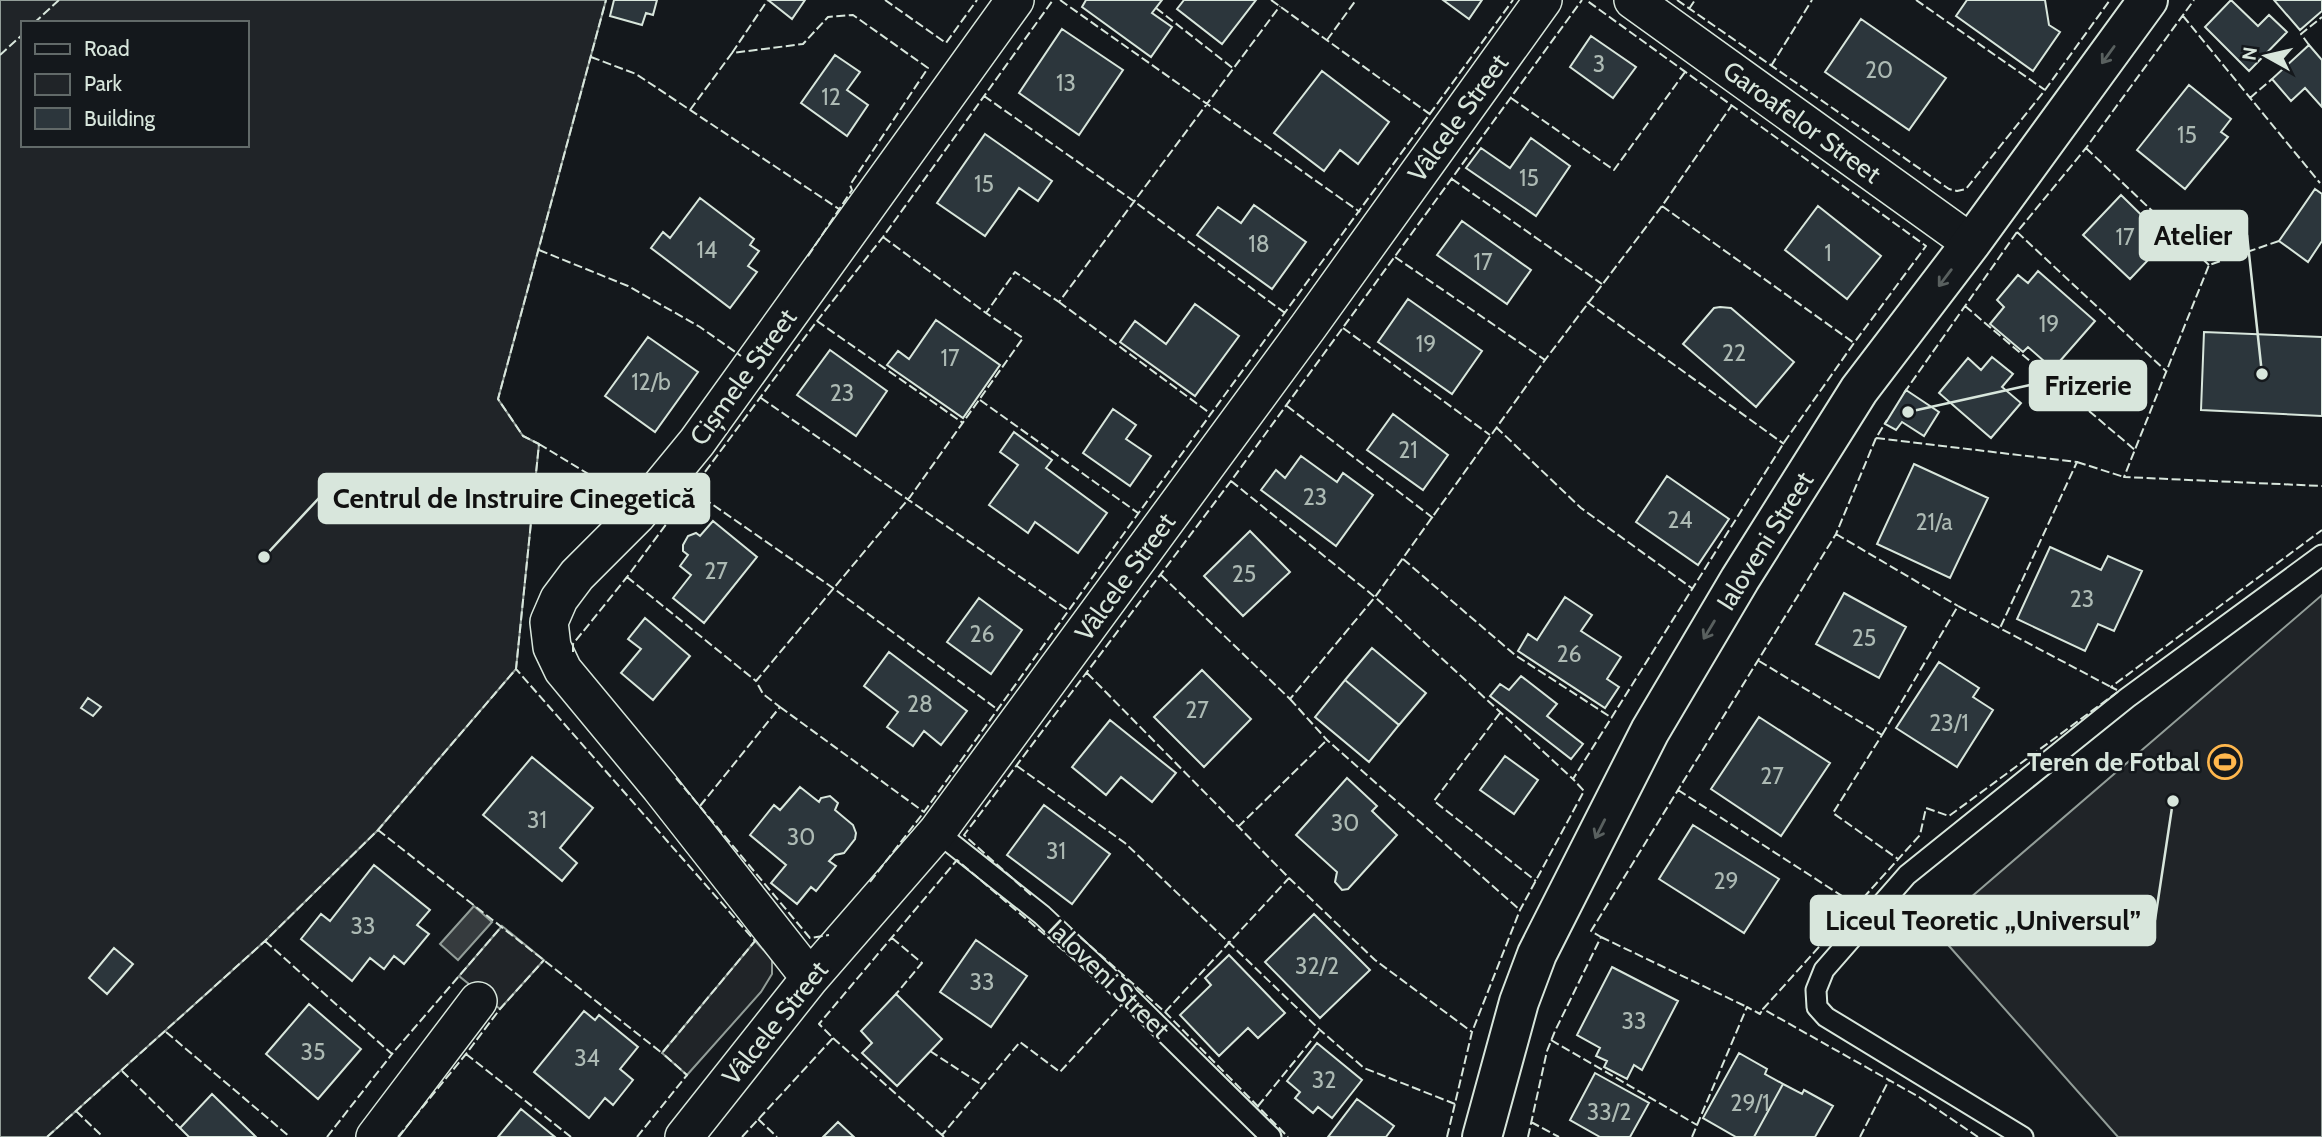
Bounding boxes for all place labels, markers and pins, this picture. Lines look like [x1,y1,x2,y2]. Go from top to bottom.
callout: Atelier [2140,211,2247,260]
callout: Frizerie [2030,361,2146,410]
callout: Centrul de Instruire Cinegetică [319,474,709,523]
sports icon: Teren de Fotbal [2206,743,2244,781]
place label: Teren de Fotbal [2027,746,2200,778]
callout: Liceul Teoretic „Universul” [1811,896,2155,945]

